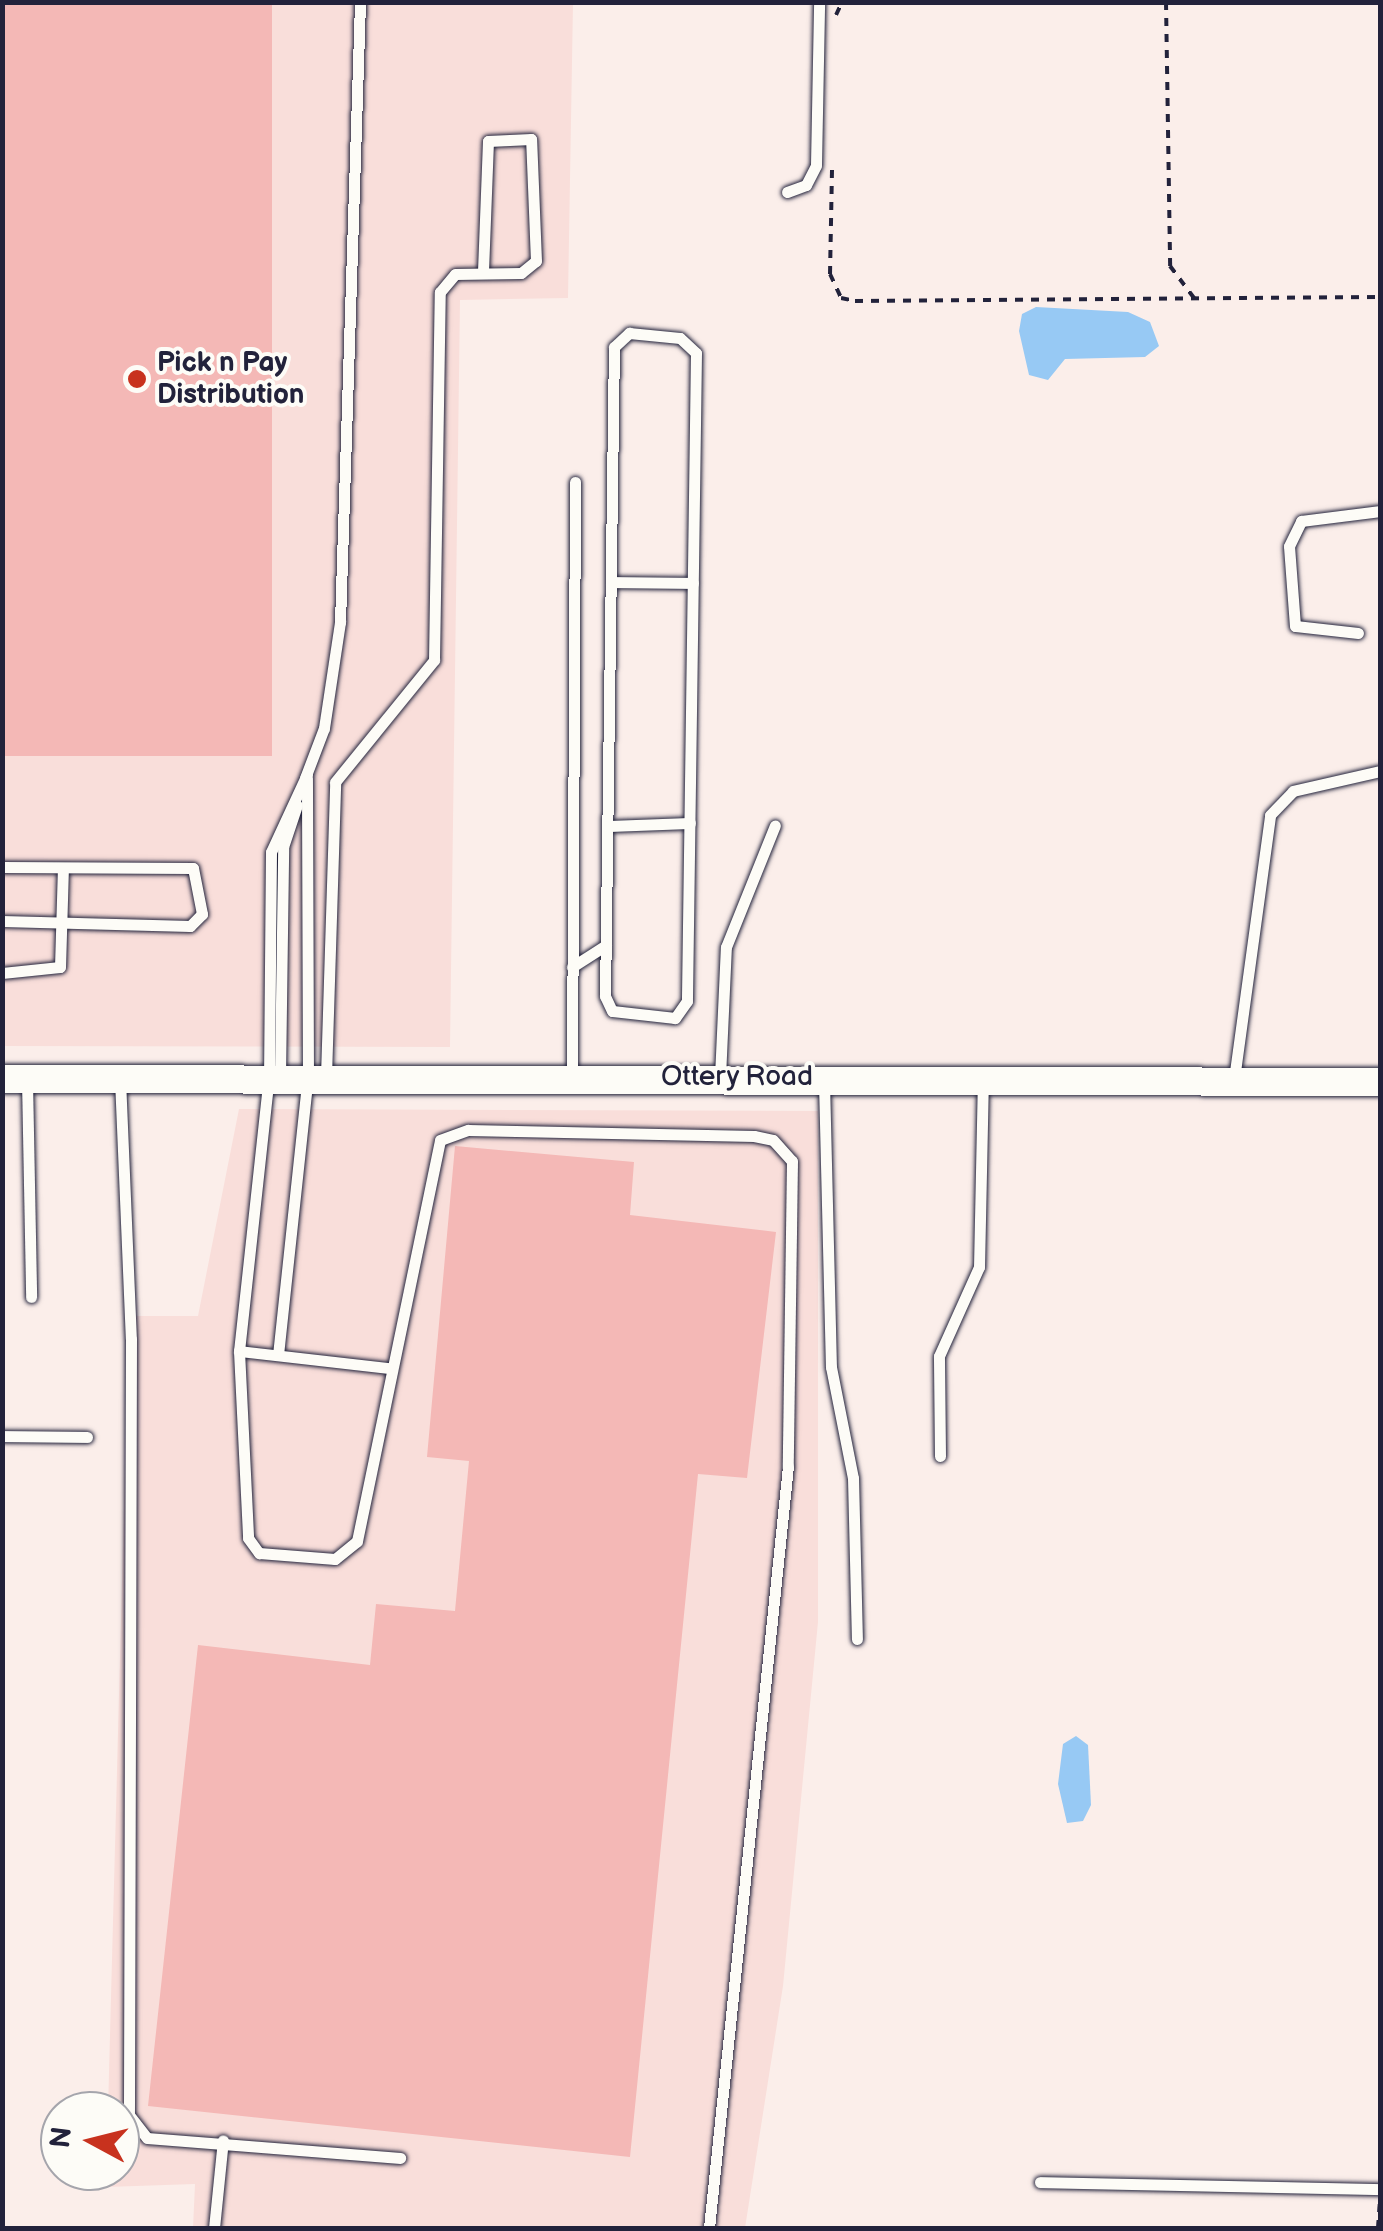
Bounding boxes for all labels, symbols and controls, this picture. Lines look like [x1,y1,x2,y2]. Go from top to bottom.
place label: Pick n Pay Distribution [157,346,304,412]
marker: Pick n Pay Distribution [126,368,148,390]
street label: Ottery Road [660,1060,814,1094]
north arrow [40,2091,140,2191]
text: N [44,2125,79,2150]

